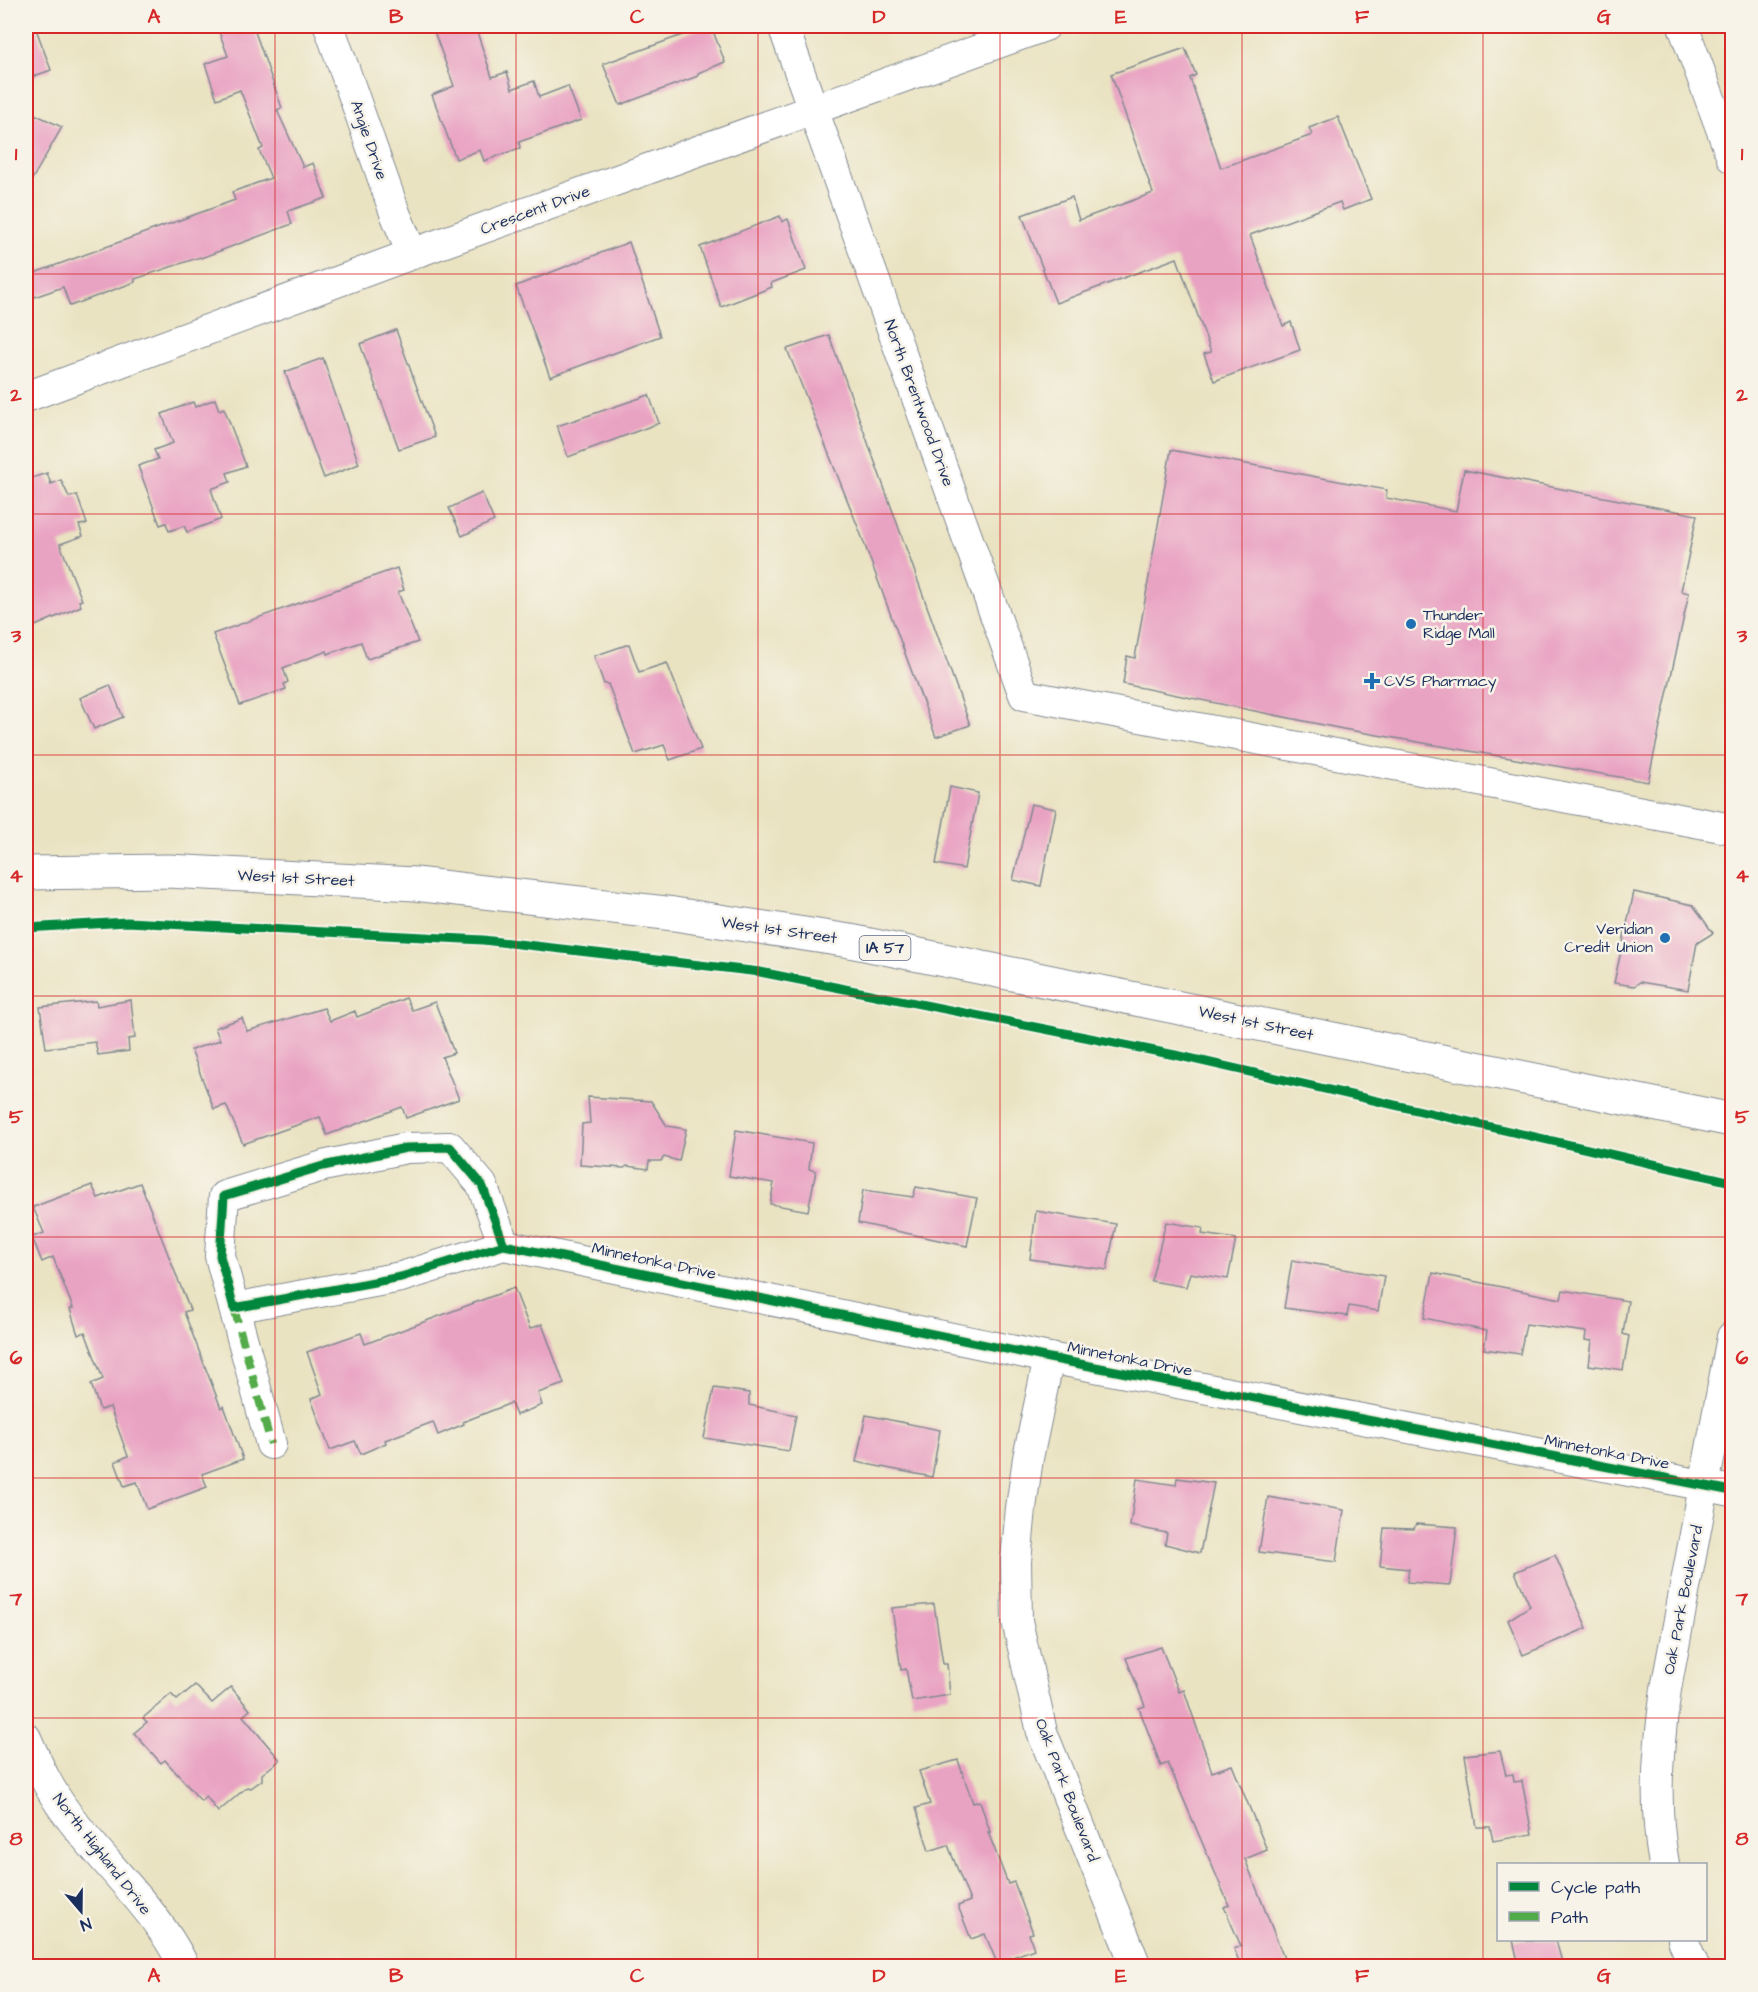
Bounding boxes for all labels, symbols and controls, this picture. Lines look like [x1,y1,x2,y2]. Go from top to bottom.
text: A [148,3,161,31]
text: B [389,3,404,31]
text: C [630,3,645,31]
text: D [873,3,886,31]
text: E [1115,3,1127,31]
text: F [1355,3,1370,31]
text: G [1597,3,1611,31]
street label: Angie Drive [344,97,393,183]
text: 1 [15,140,18,168]
text: 1 [1741,140,1744,168]
street label: Crescent Drive [477,180,593,240]
street label: North Brentwood Drive [879,316,960,490]
text: 2 [9,381,22,409]
text: 2 [1735,381,1748,409]
place label: Thunder Ridge Mall [1423,604,1495,645]
marker: Thunder Ridge Mall [1404,617,1418,631]
text: 3 [10,622,22,650]
text: 3 [1736,622,1748,650]
place label: CVS Pharmacy [1384,670,1497,693]
marker: CVS Pharmacy [1365,674,1379,688]
text: 4 [9,862,23,890]
text: 4 [1735,862,1749,890]
street label: West 1st Street [237,864,355,892]
street label: West 1st Street [720,911,839,949]
place label: Veridian Credit Union [1564,918,1653,958]
marker: Veridian Credit Union [1658,931,1672,945]
road number: IA 57 [860,936,910,960]
street label: West 1st Street [1197,1000,1316,1046]
text: 5 [9,1103,24,1131]
text: 5 [1735,1103,1750,1131]
street label: Minnetonka Drive [590,1237,719,1285]
street label: Minnetonka Drive [1066,1336,1195,1382]
text: 6 [10,1344,23,1372]
text: 6 [1736,1344,1749,1372]
street label: Minnetonka Drive [1543,1429,1672,1475]
street label: Oak Park Boulevard [1658,1523,1708,1677]
text: 7 [9,1585,23,1613]
text: 7 [1735,1585,1749,1613]
street label: Oak Park Boulevard [1030,1715,1104,1865]
street label: North Highland Drive [47,1789,157,1920]
text: 8 [10,1825,23,1853]
text: 8 [1736,1825,1749,1853]
legend [1497,1863,1707,1941]
text: Cycle path [1551,1875,1640,1901]
north arrow [51,1881,111,1941]
text: Path [1551,1905,1588,1930]
text: N [77,1912,94,1936]
text: A [148,1962,161,1990]
text: B [389,1962,404,1990]
text: C [630,1962,645,1990]
text: D [873,1962,886,1990]
text: E [1115,1962,1127,1990]
text: F [1355,1962,1370,1990]
text: G [1597,1962,1611,1990]

